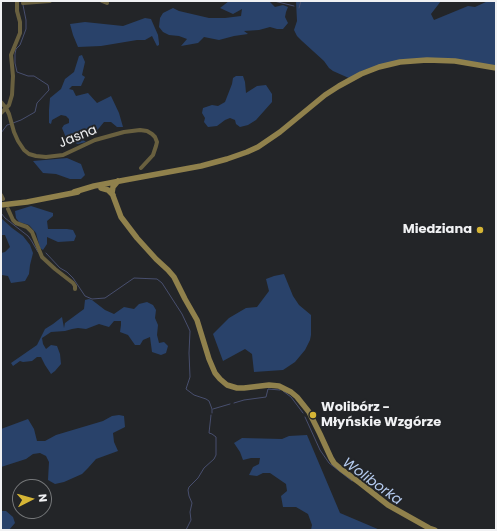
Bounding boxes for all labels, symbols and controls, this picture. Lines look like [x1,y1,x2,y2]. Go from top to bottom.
street label: Jasna [57,122,99,152]
place label: Miedziana [403,222,472,238]
marker: Miedziana [475,225,485,235]
place label: Wolibórz - Młyńskie Wzgórze [321,400,441,431]
marker: Wolibórz - Młyńskie Wzgórze [308,410,318,420]
water label: Woliborka [339,455,405,509]
north arrow [12,479,52,519]
text: N [35,493,51,503]

